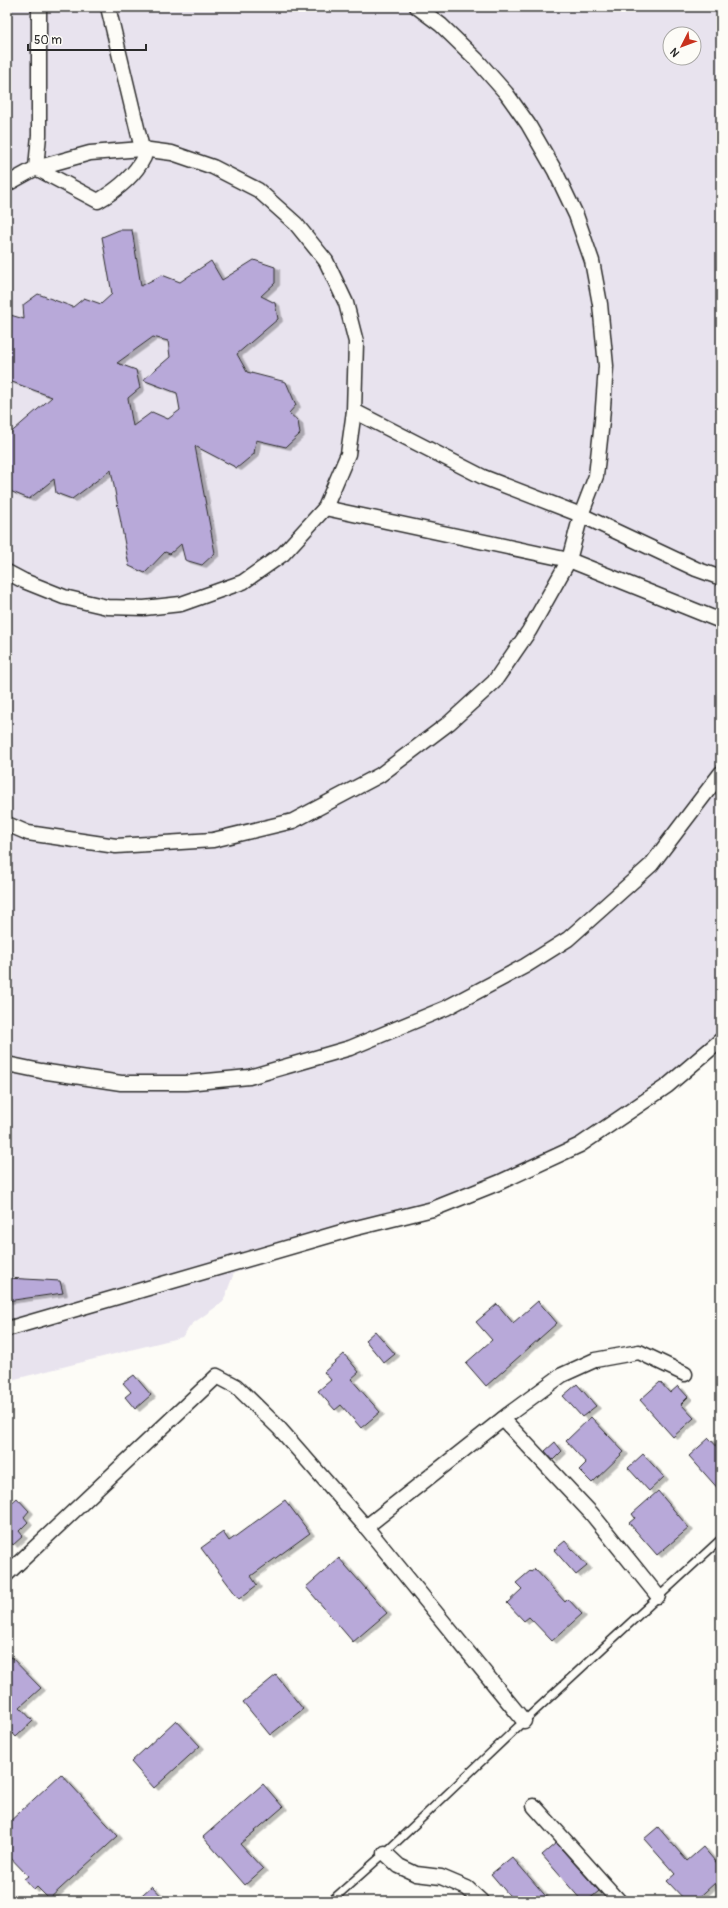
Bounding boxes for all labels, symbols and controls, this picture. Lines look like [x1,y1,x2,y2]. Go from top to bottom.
scale bar [28,26,146,52]
north arrow [662,26,702,66]
text: 50 m [34,33,62,48]
text: N [667,45,682,59]

